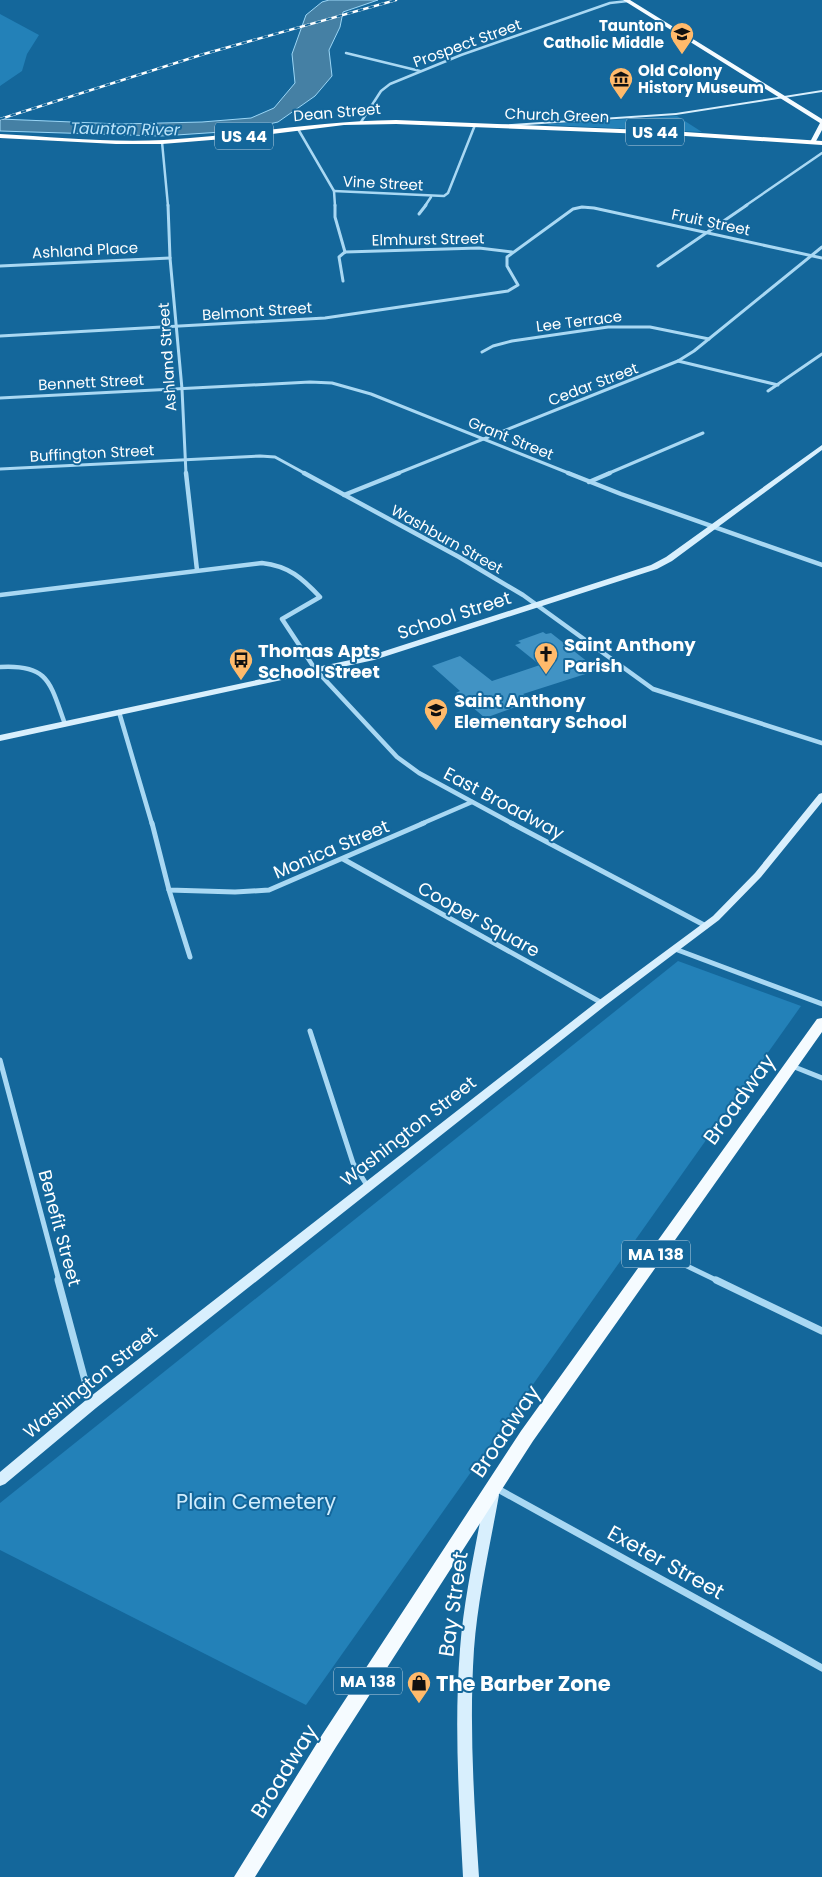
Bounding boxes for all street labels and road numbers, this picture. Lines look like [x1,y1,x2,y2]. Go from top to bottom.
street label: Prospect Street [410,14,524,72]
street label: Dean Street [292,98,382,126]
street label: Church Green [504,103,610,127]
road number: US 44 [626,118,684,146]
road number: US 44 [215,122,273,150]
street label: Vine Street [342,170,424,196]
street label: Fruit Street [670,203,752,241]
street label: Elmhurst Street [371,228,485,250]
street label: Ashland Place [31,237,139,263]
street label: Belmont Street [201,297,313,325]
street label: Ashland Street [153,302,181,412]
street label: Lee Terrace [535,305,623,337]
street label: Cedar Street [545,357,641,411]
street label: Bennett Street [38,369,144,395]
street label: Grant Street [465,411,557,465]
street label: Buffington Street [29,439,155,467]
street label: Washburn Street [387,499,507,579]
street label: School Street [394,585,514,645]
street label: East Broadway [439,761,569,845]
street label: Monica Street [269,813,393,885]
street label: Cooper Square [413,875,545,963]
street label: Broadway [696,1048,782,1150]
street label: Washington Street [335,1070,481,1192]
street label: Benefit Street [32,1167,88,1289]
road number: MA 138 [622,1240,690,1268]
street label: Washington Street [18,1320,162,1444]
street label: Broadway [463,1379,547,1483]
street label: Exeter Street [602,1518,730,1606]
street label: Bay Street [431,1549,475,1659]
road number: MA 138 [334,1668,402,1694]
street label: Broadway [244,1718,324,1824]

